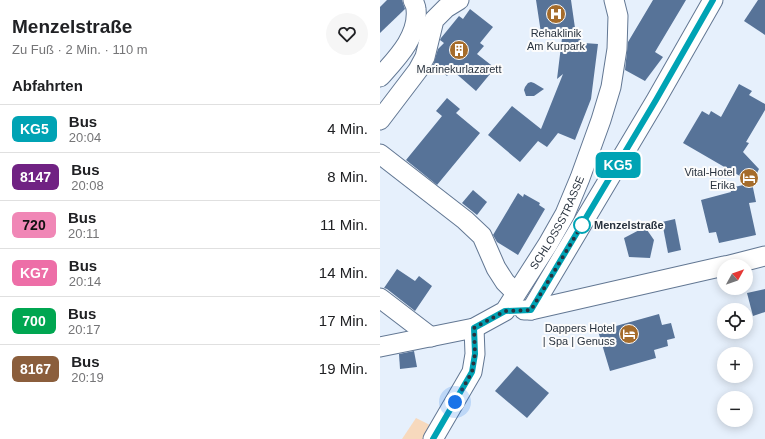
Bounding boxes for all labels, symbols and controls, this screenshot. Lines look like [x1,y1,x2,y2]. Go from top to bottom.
hospital icon: Rehaklinik Am Kurpark [545,3,567,25]
button: heart [326,13,368,55]
text: Menzelstraße [12,16,132,37]
place label: Rehaklinik Am Kurpark [527,27,586,52]
building icon: Marinekurlazarett [448,39,470,61]
text: Zu Fuß · 2 Min. · 110 m [12,42,148,57]
place label: Marinekurlazarett [417,63,501,75]
text: Abfahrten [12,77,83,94]
text: Bus [69,113,97,130]
text: 4 Min. [327,120,368,137]
text: KG5 [20,121,49,137]
text: 20:04 [69,130,101,145]
line badge: KG5 [595,152,641,178]
text: KG5 [604,157,632,173]
text: Bus [71,161,100,178]
place label: Vital-Hotel Erika [684,166,736,191]
hotel icon: Vital-Hotel Erika [738,167,760,189]
text: 8 Min. [327,168,368,185]
text: 8147 [20,169,51,185]
street label: SCHLOSSSTRASSE [527,174,586,272]
text: 20:08 [71,178,104,193]
text: Bus [68,209,96,226]
text: 11 Min. [320,216,368,233]
marker: Menzelstraße [573,216,591,234]
text: 720 [22,217,46,233]
place label: Menzelstraße [594,219,664,231]
text: 20:11 [68,226,100,241]
text: Bus [69,257,97,274]
north arrow [717,259,753,295]
map controls [717,259,753,427]
text: 14 Min. [319,264,368,281]
text: KG7 [20,265,49,281]
text: 20:14 [69,274,101,289]
button: locate [717,303,753,339]
text: Bus [68,305,96,322]
text: 17 Min. [319,312,368,329]
text: 700 [22,313,46,329]
text: 20:17 [68,322,101,337]
place label: Dappers Hotel | Spa | Genuss [543,322,615,347]
hotel icon: Dappers Hotel | Spa | Genuss [618,323,640,345]
button: + [717,347,753,383]
text: Bus [71,353,100,370]
text: 19 Min. [319,360,368,377]
text: 8167 [20,361,51,377]
text: 20:19 [71,370,104,385]
button: − [717,391,753,427]
your location [445,392,465,412]

